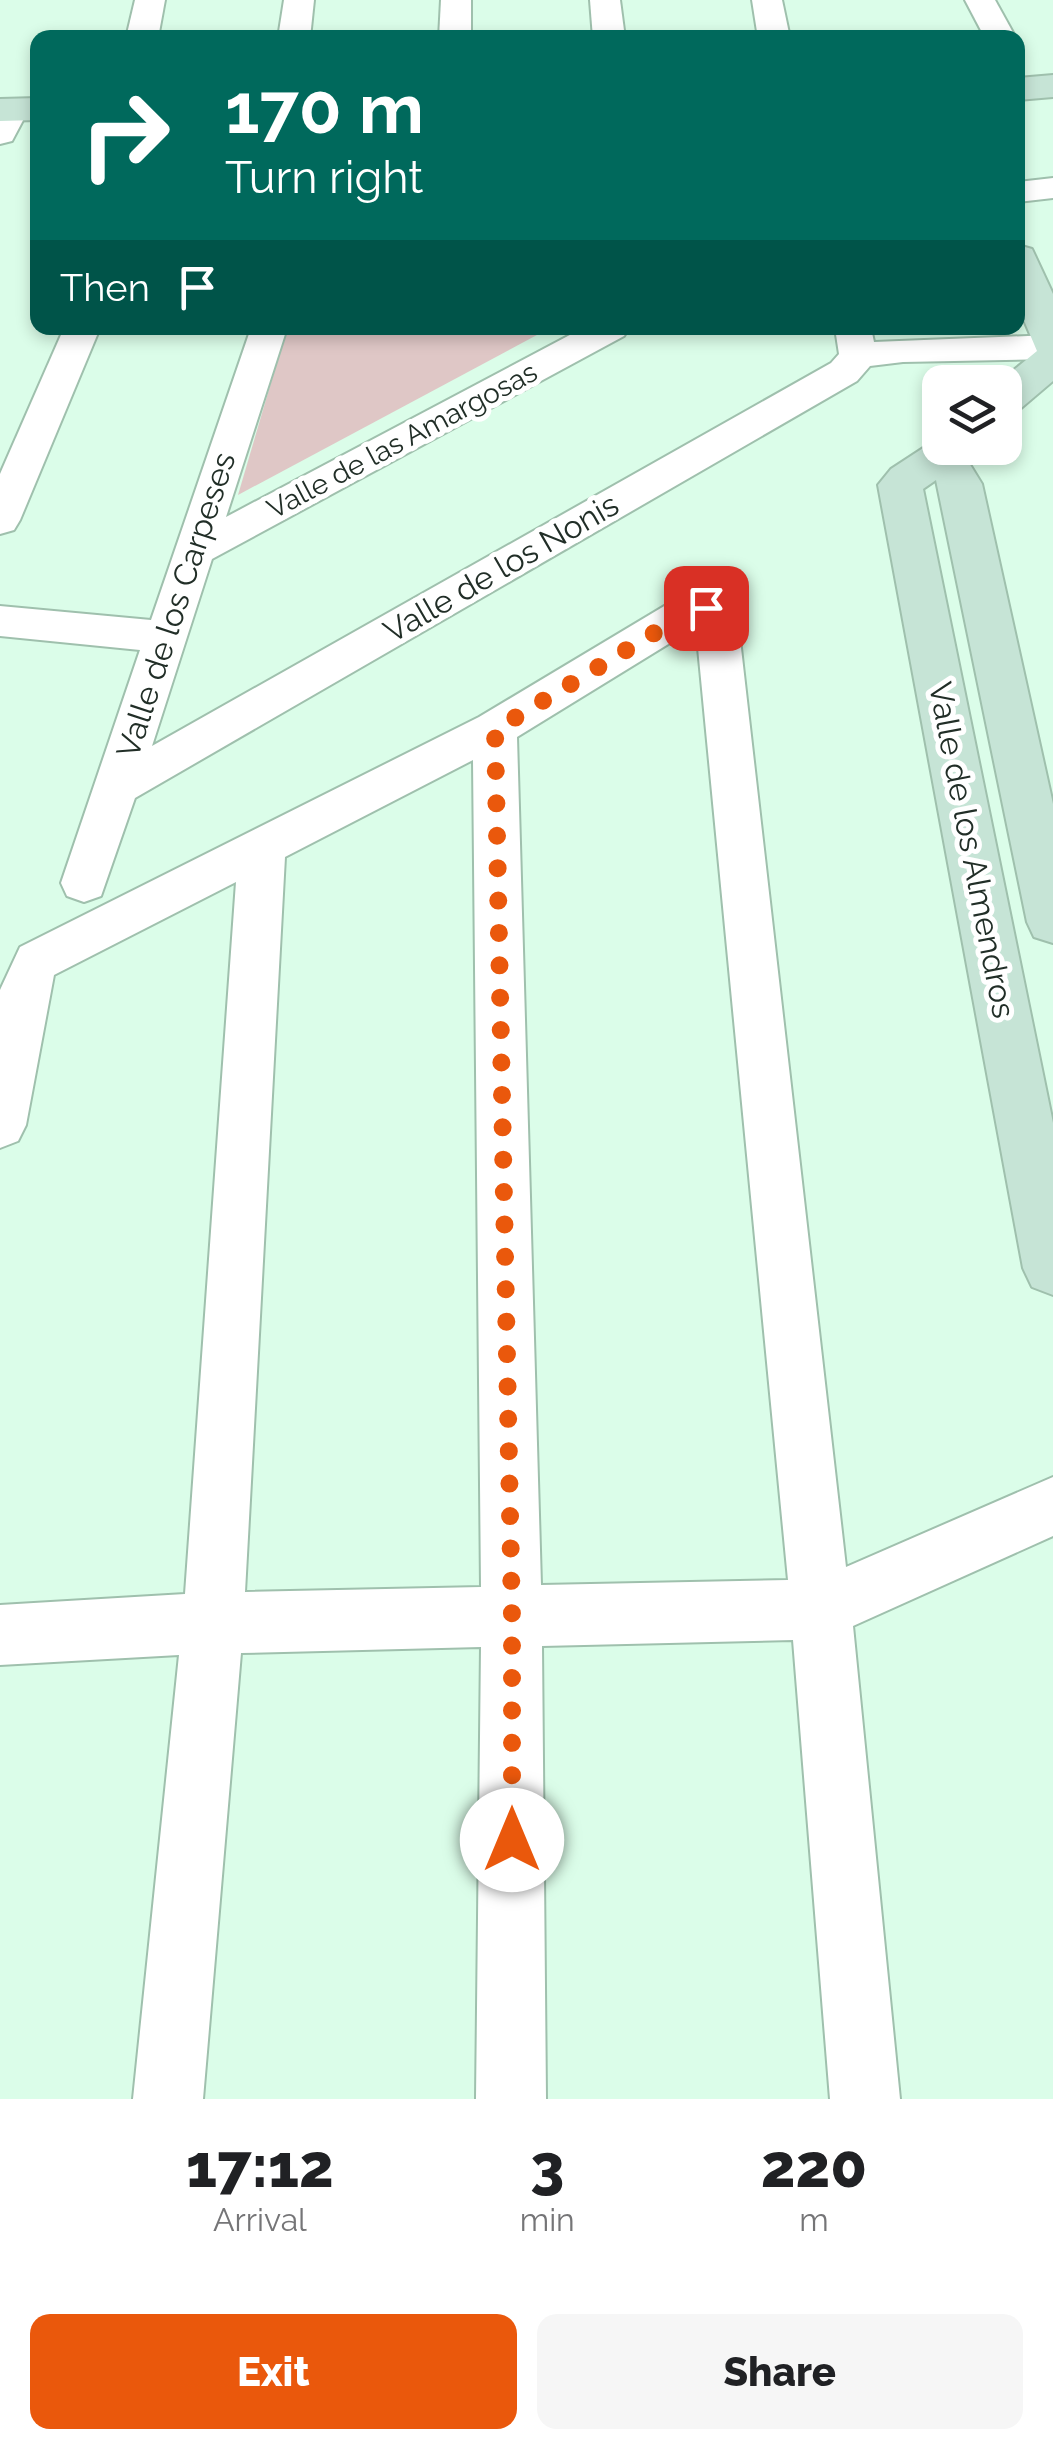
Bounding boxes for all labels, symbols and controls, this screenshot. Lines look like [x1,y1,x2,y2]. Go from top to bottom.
text: 170 m [225,67,424,149]
icon: right [60,70,190,200]
text: Turn right [225,151,423,204]
icon: arrive [170,260,225,315]
text: Then [60,265,150,310]
street label: Valle de las Amargosas [262,355,543,526]
map controls [922,365,1022,465]
button: layers [922,365,1022,465]
street label: Valle de los Carpeses [109,447,242,762]
street label: Valle de los Nonis [377,485,625,650]
pin [664,566,749,651]
icon: arrive [679,581,734,636]
street label: Valle de los Almendros [922,679,1023,1021]
position arrow [460,1788,564,1892]
text: 17:12 [186,2131,334,2201]
text: 3 [530,2131,564,2201]
text: 220 [761,2131,867,2201]
text: Arrival [213,2201,307,2238]
text: min [520,2201,575,2238]
text: m [799,2201,829,2238]
button: Exit [30,2314,517,2429]
button: Share [537,2314,1023,2429]

